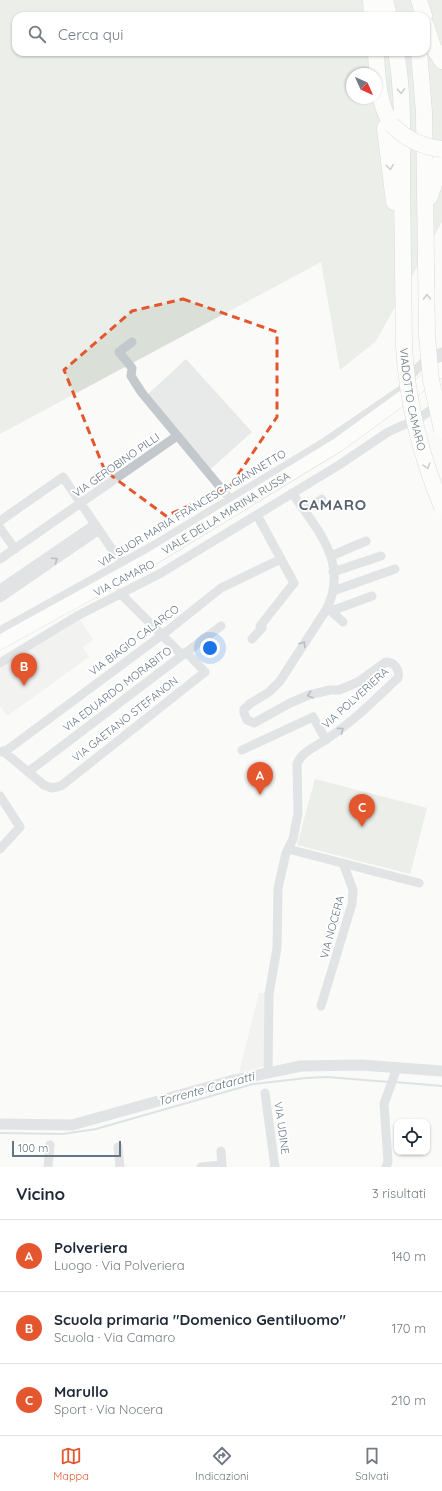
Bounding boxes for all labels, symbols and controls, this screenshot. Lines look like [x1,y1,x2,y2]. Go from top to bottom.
search box [12,12,430,56]
icon: search [26,23,48,45]
text: Cerca qui [58,25,124,44]
north arrow [346,68,382,104]
one-way arrow [396,88,405,94]
one-way arrow [385,164,394,170]
one-way arrow [422,294,431,300]
street label: VIADOTTO CAMARO [397,347,429,452]
street label: VIA GEROBINO PILLI [70,430,162,500]
street label: VIA SUOR MARIA FRANCESCA GIANNETTO [96,446,288,570]
one-way arrow [422,463,431,470]
street label: VIALE DELLA MARINA RUSSA [159,469,292,558]
district label: CAMARO [299,495,367,514]
street label: VIA CAMARO [91,557,157,599]
one-way arrow [51,558,58,565]
street label: VIA BIAGIO CALARCO [86,602,182,678]
your location [200,638,220,658]
one-way arrow [299,642,306,649]
street label: VIA EDUARDO MORABITO [60,643,174,735]
pin: B [11,653,37,686]
street label: VIA POLVERIERA [319,664,391,732]
street label: VIA GAETANO STEFANON [69,673,181,765]
one-way arrow [307,690,314,699]
one-way arrow [336,728,343,735]
pin: A [247,762,273,795]
pin: C [349,794,375,827]
street label: VIA NOCERA [317,894,347,960]
water label: Torrente Cataratti [156,1068,257,1109]
street label: VIA UDINE [271,1101,293,1155]
map controls [394,1119,430,1155]
button: locate [394,1119,430,1155]
scale bar [12,1139,121,1158]
text: 100 m [18,1141,48,1155]
text: Vicino [16,1183,65,1204]
text: 3 risultati [372,1185,426,1201]
text: Polveriera [54,1238,128,1257]
text: A [25,1248,33,1264]
text: 140 m [391,1248,426,1264]
text: Luogo · Via Polveriera [54,1257,185,1273]
text: Scuola primaria "Domenico Gentiluomo" [54,1310,346,1329]
text: B [25,1320,33,1336]
text: 170 m [391,1320,426,1336]
text: Scuola · Via Camaro [54,1329,175,1345]
text: Marullo [54,1382,108,1401]
text: C [25,1392,33,1408]
text: 210 m [391,1392,426,1408]
text: Sport · Via Nocera [54,1401,163,1417]
tab: Mappa [53,1445,89,1483]
tab: Indicazioni [195,1445,249,1483]
tab: Salvati [355,1445,389,1483]

